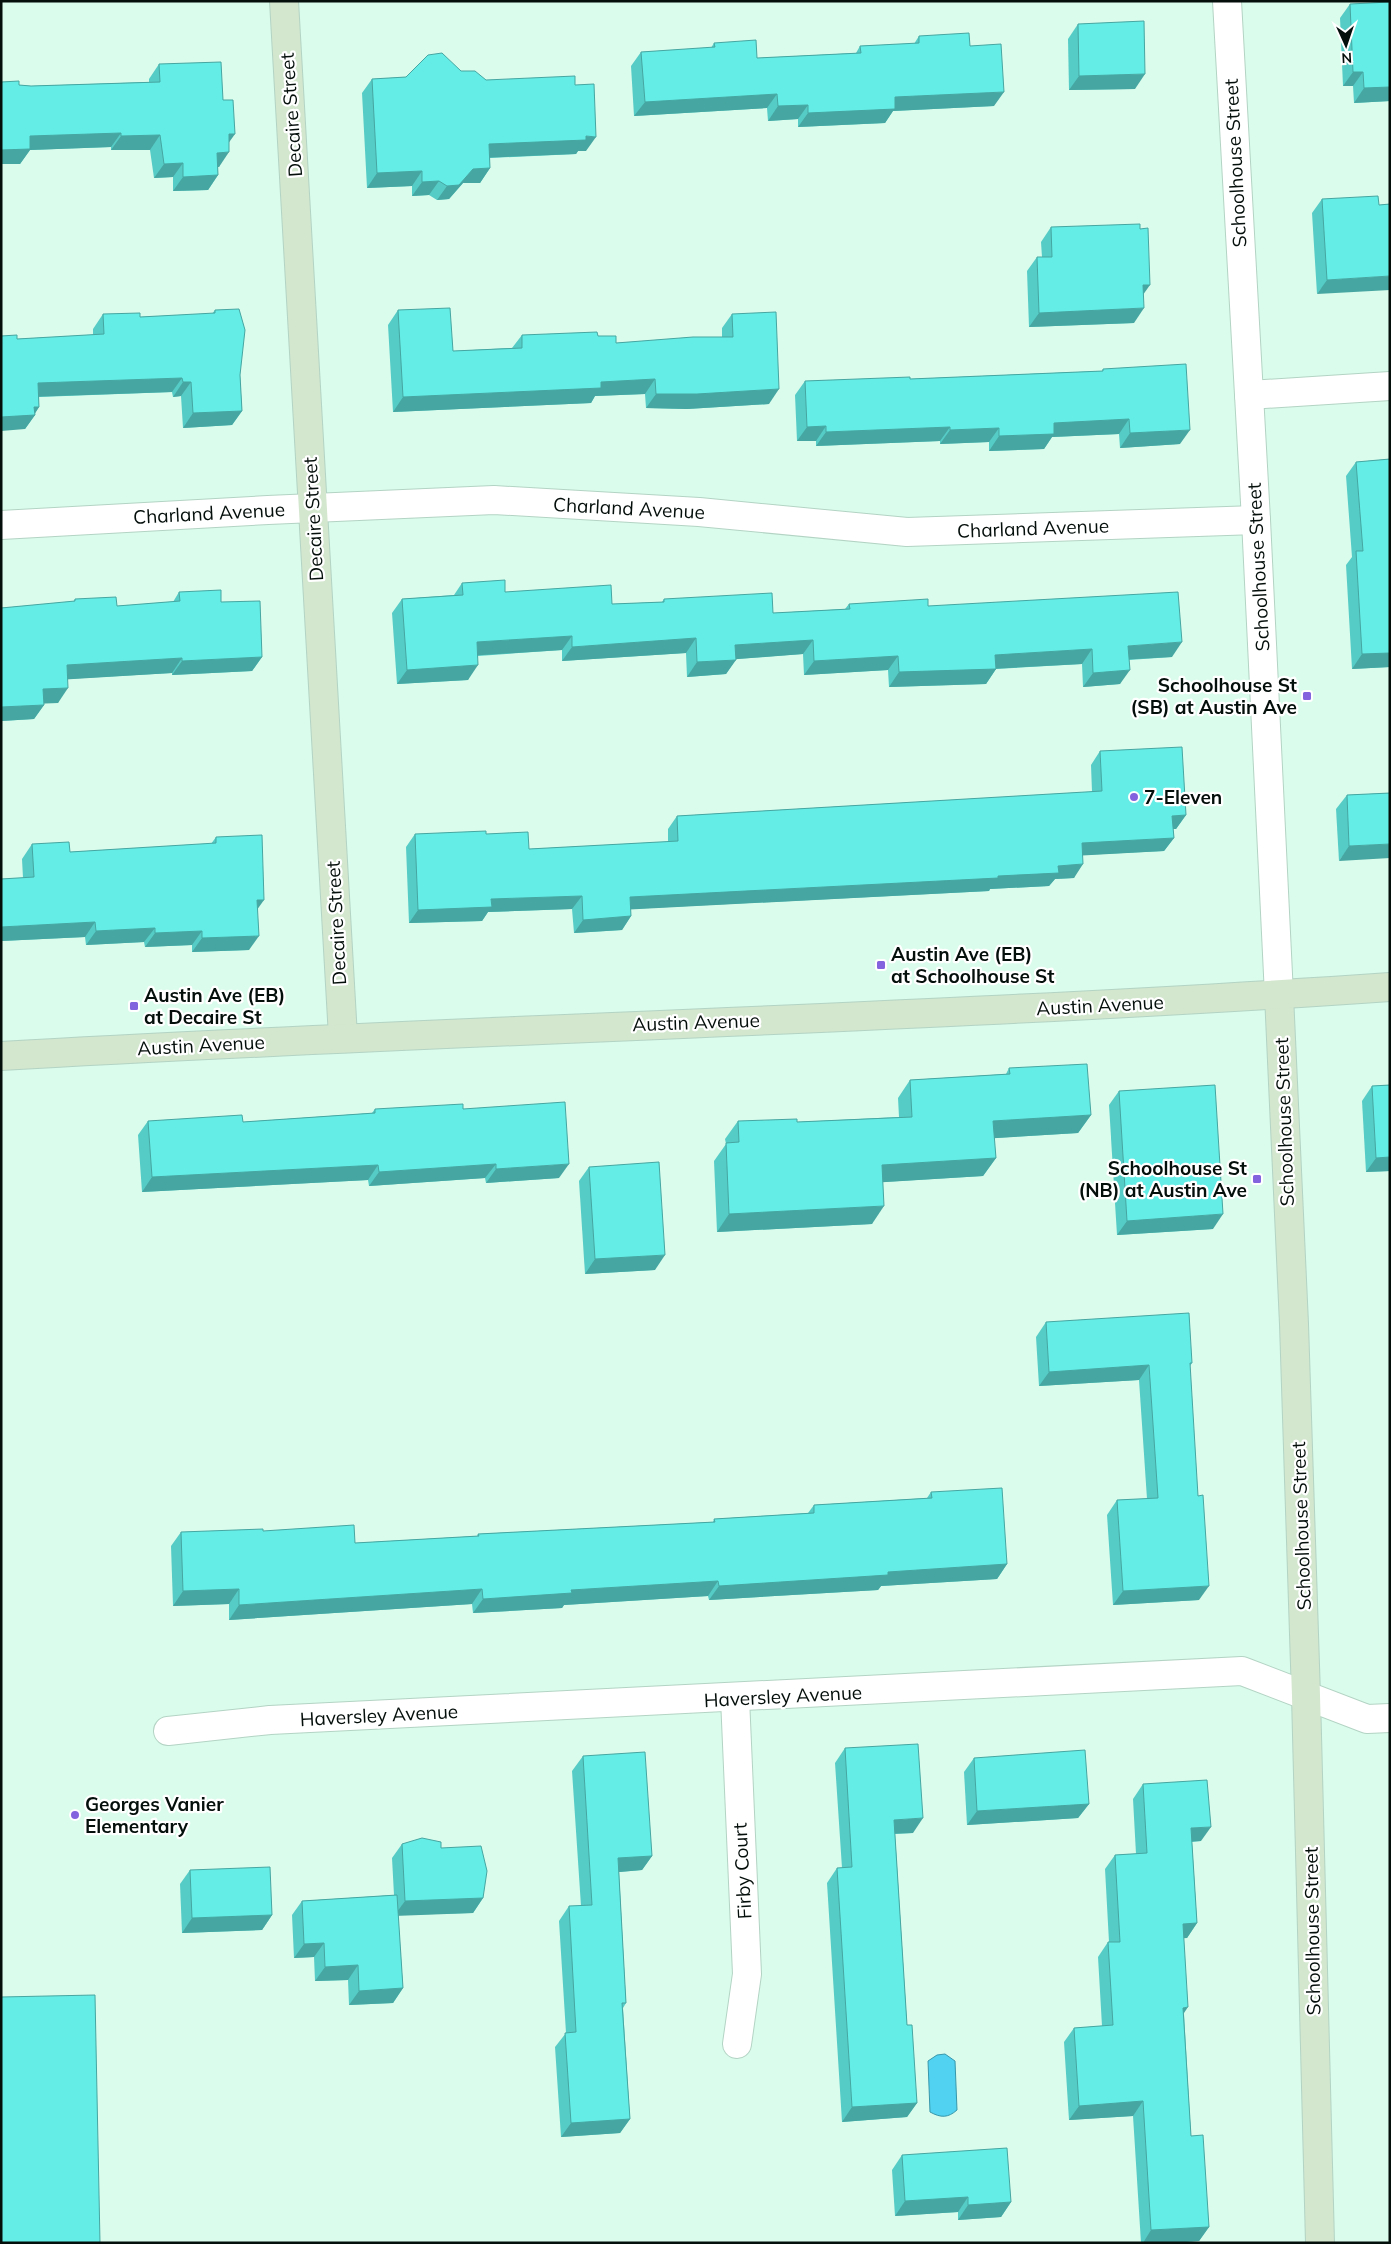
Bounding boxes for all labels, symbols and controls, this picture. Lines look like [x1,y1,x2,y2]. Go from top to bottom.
north arrow [1321,20,1371,70]
text: N [1341,49,1352,67]
street label: Decaire Street [275,52,307,178]
street label: Schoolhouse Street [1219,78,1251,248]
street label: Decaire Street [298,456,328,582]
street label: Schoolhouse Street [1242,482,1274,652]
street label: Charland Avenue [552,492,706,524]
street label: Charland Avenue [132,497,286,529]
street label: Charland Avenue [957,513,1109,543]
place label: Schoolhouse St (SB) at Austin Ave [1131,673,1297,719]
marker: Schoolhouse St (SB) at Austin Ave [1301,690,1313,702]
place label: 7-Eleven [1144,785,1222,809]
marker: 7-Eleven [1128,791,1140,803]
street label: Decaire Street [321,860,351,986]
place label: Austin Ave (EB) at Schoolhouse St [891,942,1054,988]
marker: Austin Ave (EB) at Schoolhouse St [875,959,887,971]
place label: Austin Ave (EB) at Decaire St [144,983,285,1029]
street label: Austin Avenue [1036,990,1164,1020]
marker: Austin Ave (EB) at Decaire St [128,1000,140,1012]
street label: Austin Avenue [632,1008,760,1036]
street label: Austin Avenue [137,1030,265,1060]
street label: Schoolhouse Street [1269,1037,1299,1207]
place label: Schoolhouse St (NB) at Austin Ave [1079,1156,1247,1202]
marker: Schoolhouse St (NB) at Austin Ave [1251,1173,1263,1185]
street label: Schoolhouse Street [1286,1441,1316,1611]
street label: Haversley Avenue [703,1680,863,1712]
street label: Haversley Avenue [299,1699,459,1731]
place label: Georges Vanier Elementary [85,1792,224,1838]
marker: Georges Vanier Elementary [69,1809,81,1821]
street label: Firby Court [727,1822,757,1920]
street label: Schoolhouse Street [1299,1846,1325,2016]

